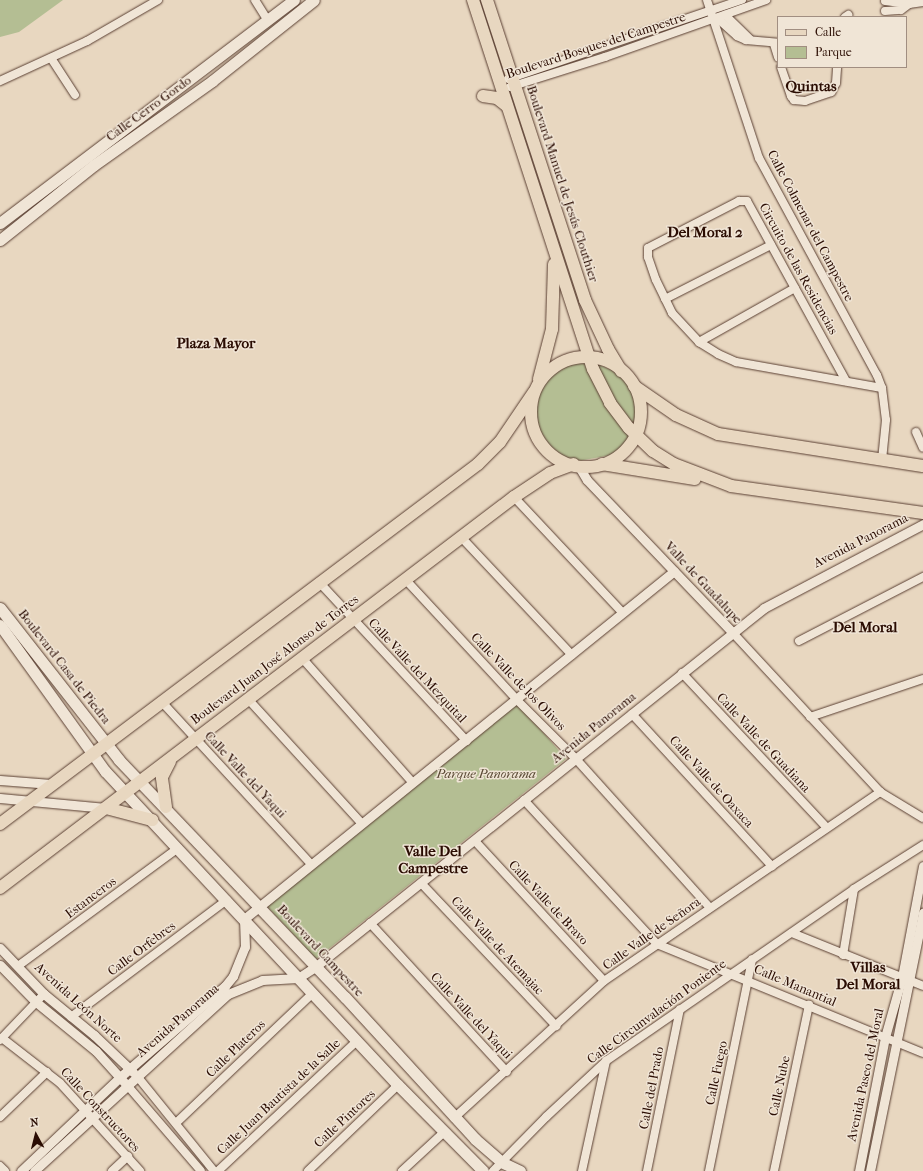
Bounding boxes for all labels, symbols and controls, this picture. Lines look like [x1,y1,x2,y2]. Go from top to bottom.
street label: Boulevard Bosques del Campestre [504,10,688,82]
legend [777,16,907,68]
text: Calle [815,25,841,39]
text: Parque [815,45,852,59]
street label: Calle Cerro Gordo [103,73,195,145]
district label: Quintas [786,78,836,96]
street label: Boulevard Manuel de Jesús Clouthier [523,84,601,284]
street label: Calle Colmenar del Campestre [763,148,857,304]
street label: Circuito de las Residencias [755,201,841,337]
district label: Del Moral 2 [667,224,743,242]
district label: Plaza Mayor [177,335,255,353]
street label: Avenida Panorama [811,510,911,572]
street label: Valle de Guadalupe [661,539,745,627]
street label: Boulevard Juan José Alonso de Torres [188,592,362,728]
street label: Boulevard Casa de Piedra [14,607,114,727]
street label: Calle Valle del Mezquital [365,616,469,726]
district label: Del Moral [833,619,897,637]
street label: Calle Valle de los Olivos [467,630,569,734]
street label: Avenida Panorama [549,689,639,767]
street label: Calle Valle de Guadiana [713,690,813,796]
street label: Calle Valle del Yaqui [201,728,289,822]
street label: Calle Valle de Oaxaca [666,733,756,831]
park label: Parque Panorama [436,766,536,782]
district label: Valle Del Campestre [398,842,468,877]
street label: Calle Valle de Bravo [505,857,591,949]
street label: Estanceros [62,874,120,922]
street label: Calle Valle de Atemajac [447,894,547,998]
street label: Calle Valle de Señora [600,894,704,974]
street label: Boulevard Campestre [273,902,367,1000]
street label: Calle Orfebres [105,918,179,980]
street label: Calle Circunvalación Poniente [584,956,730,1068]
district label: Villas Del Moral [836,958,900,993]
street label: Avenida León Norte [31,960,125,1046]
street label: Calle Manantial [751,962,839,1010]
street label: Calle Valle del Yaqui [427,969,515,1063]
street label: Avenida Panorama [134,981,222,1061]
street label: Avenida Paseo del Moral [844,1007,888,1143]
street label: Calle Plateros [203,1017,269,1081]
street label: Calle Juan Bautista de la Salle [214,1036,344,1158]
street label: Calle Fuego [703,1039,731,1107]
street label: Calle del Prado [636,1045,668,1131]
street label: Calle Nube [766,1054,794,1118]
street label: Calle Constructores [57,1065,143,1155]
street label: Calle Pintores [311,1087,379,1151]
north arrow [16,1115,56,1155]
text: N [30,1116,39,1130]

